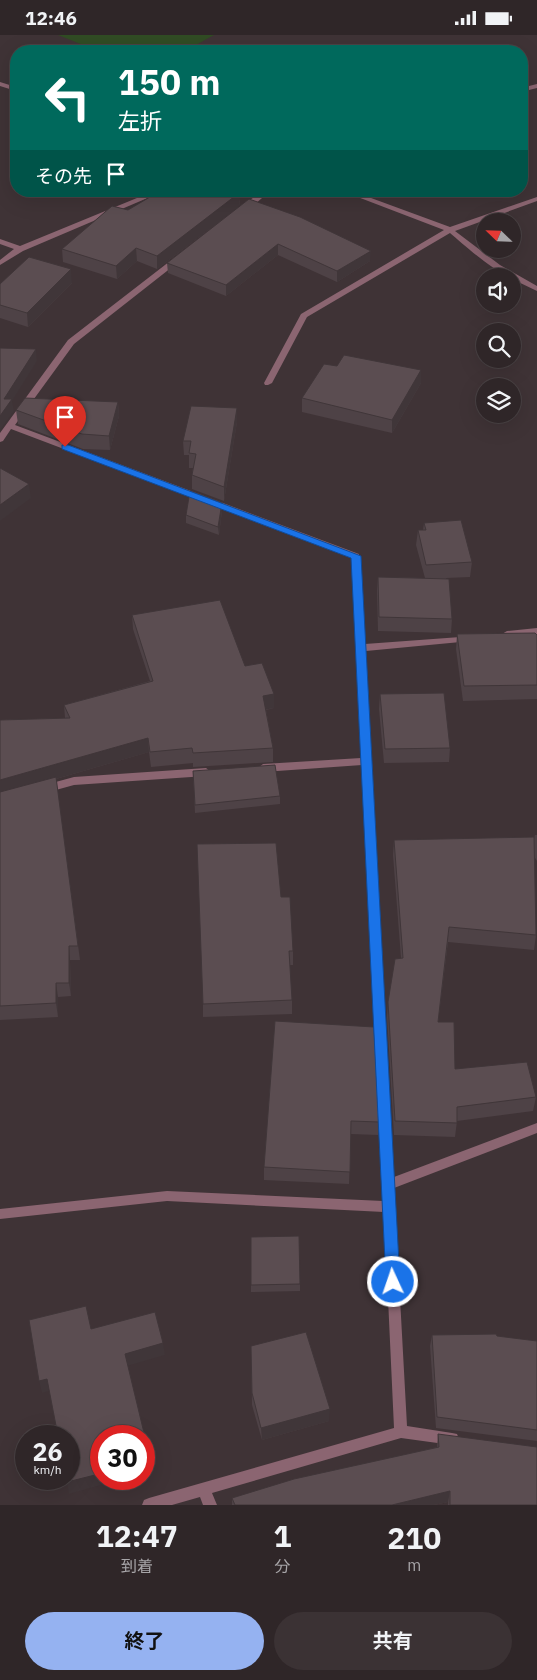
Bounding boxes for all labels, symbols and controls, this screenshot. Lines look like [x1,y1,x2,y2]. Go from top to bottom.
text: 12:46 [25,6,77,30]
text: 150 m [118,59,221,105]
icon: left [35,65,100,130]
text: 左折 [118,106,162,135]
icon: arrive [102,160,130,188]
text: その先 [35,164,92,188]
north arrow [476,213,521,257]
map controls [476,213,521,423]
button: sound [476,268,521,313]
button: search [476,323,521,368]
button: layers [476,378,521,423]
pin [44,396,86,447]
icon: arrive [51,403,79,431]
position arrow [366,1255,418,1307]
speed limit sign: 30 [90,1425,155,1490]
text: 26 [32,1435,63,1468]
text: km/h [33,1462,62,1477]
text: 12:47 [96,1516,178,1555]
text: 1 [273,1516,291,1555]
text: 210 [387,1518,441,1557]
text: m [407,1555,421,1575]
text: 到着 [121,1556,153,1576]
text: 分 [274,1556,290,1576]
button: 終了 [25,1612,264,1670]
button: 共有 [274,1612,512,1670]

